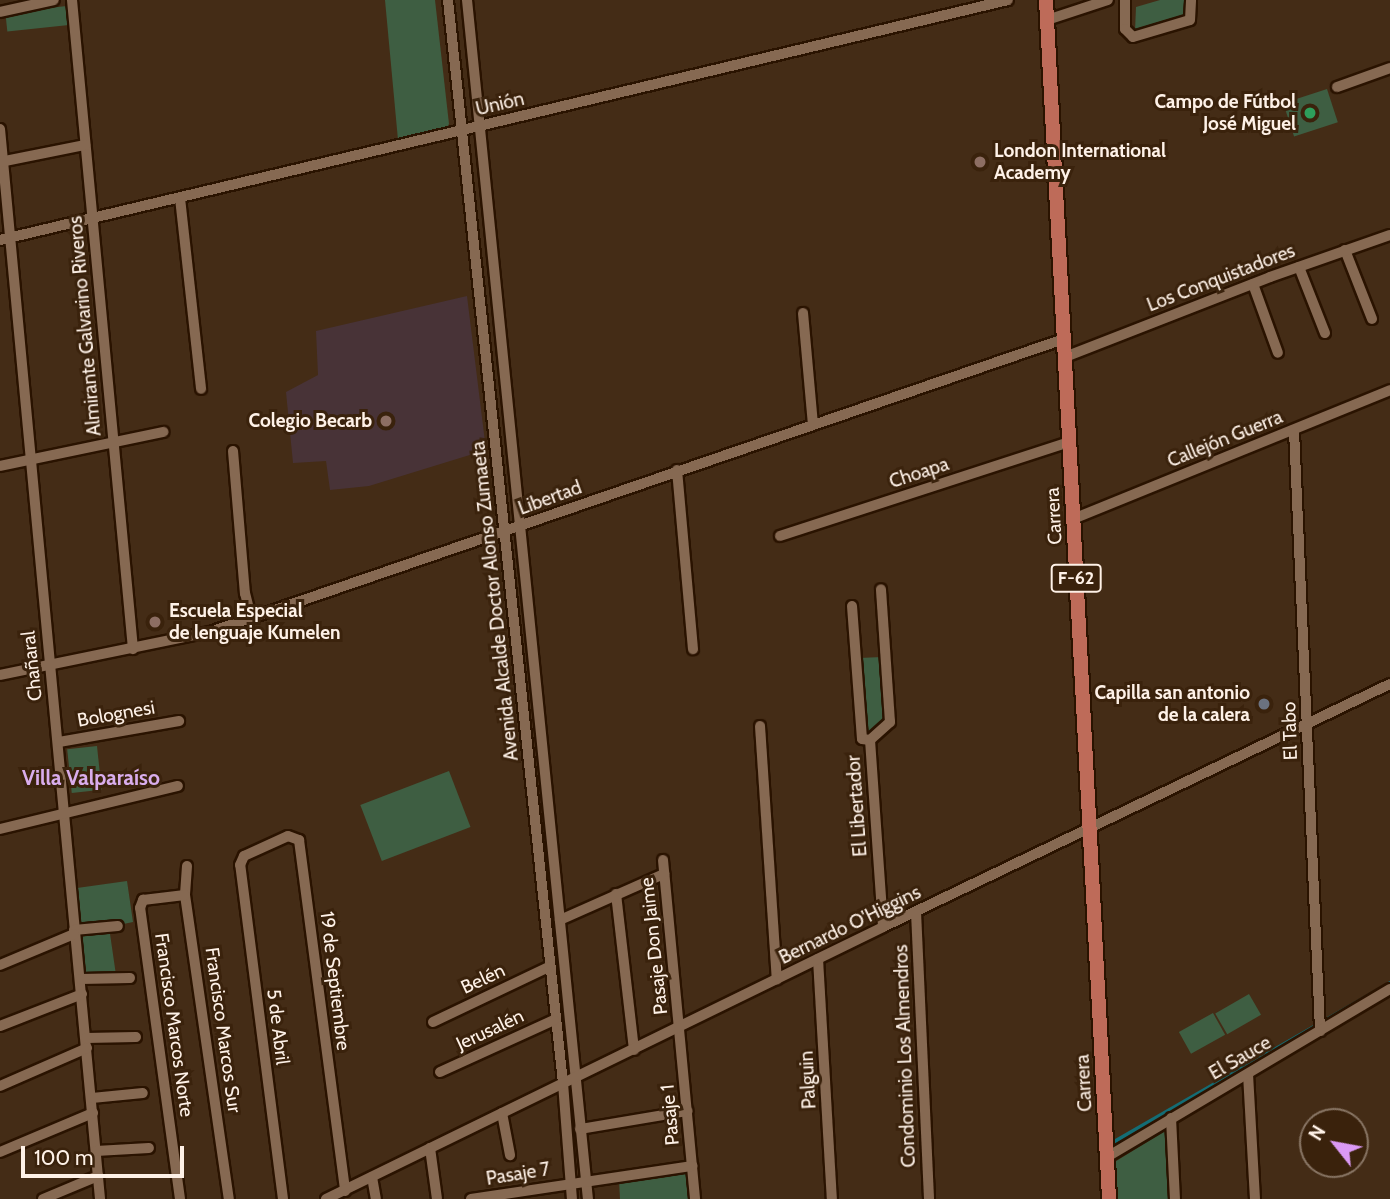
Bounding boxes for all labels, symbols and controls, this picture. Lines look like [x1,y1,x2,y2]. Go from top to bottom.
street label: Unión [473,87,527,121]
place label: Campo de Fútbol José Miguel [1154,91,1296,135]
marker: Campo de Fútbol José Miguel [1302,105,1318,121]
place label: London International Academy [994,140,1166,184]
marker: London International Academy [972,154,988,170]
street label: Almirante Galvarino Riveros [64,215,106,437]
street label: Los Conquistadores [1144,239,1298,317]
street label: Callejón Guerra [1164,406,1286,472]
place label: Colegio Becarb [249,410,372,432]
marker: Colegio Becarb [378,413,394,429]
street label: Avenida Alcalde Doctor Alonso Zumaeta [467,440,523,762]
street label: Choapa [886,453,952,493]
street label: Libertad [515,476,585,520]
street label: Carrera [1041,487,1067,545]
road number: F-62 [1050,564,1102,592]
place label: Escuela Especial de lenguaje Kumelen [169,600,340,644]
marker: Escuela Especial de lenguaje Kumelen [147,614,163,630]
street label: Chañaral [17,630,47,702]
place label: Capilla san antonio de la calera [1094,682,1250,726]
street label: Bolognesi [75,696,157,732]
marker: Capilla san antonio de la calera [1256,696,1272,712]
street label: El Tabo [1278,701,1302,761]
street label: El Libertador [842,755,872,857]
district label: Villa Valparaíso [22,765,160,791]
street label: Pasaje Don Jaime [635,876,673,1016]
street label: Bernardo O'Higgins [775,881,925,969]
street label: 19 de Septiembre [315,910,355,1052]
street label: Francisco Marcos Norte [150,932,198,1118]
street label: Condominio Los Almendros [890,944,920,1168]
street label: Francisco Marcos Sur [200,946,246,1114]
street label: Belén [457,959,509,999]
street label: 5 de Abril [262,988,294,1066]
street label: Jerusalén [453,1004,527,1056]
street label: El Sauce [1205,1031,1275,1085]
street label: Palguin [795,1050,821,1110]
street label: Carrera [1071,1054,1097,1112]
street label: Pasaje 1 [656,1084,684,1146]
north arrow [1299,1108,1369,1178]
text: N [1304,1121,1331,1145]
scale bar [24,1132,187,1176]
text: 100 m [34,1145,93,1170]
street label: Pasaje 7 [484,1158,552,1190]

